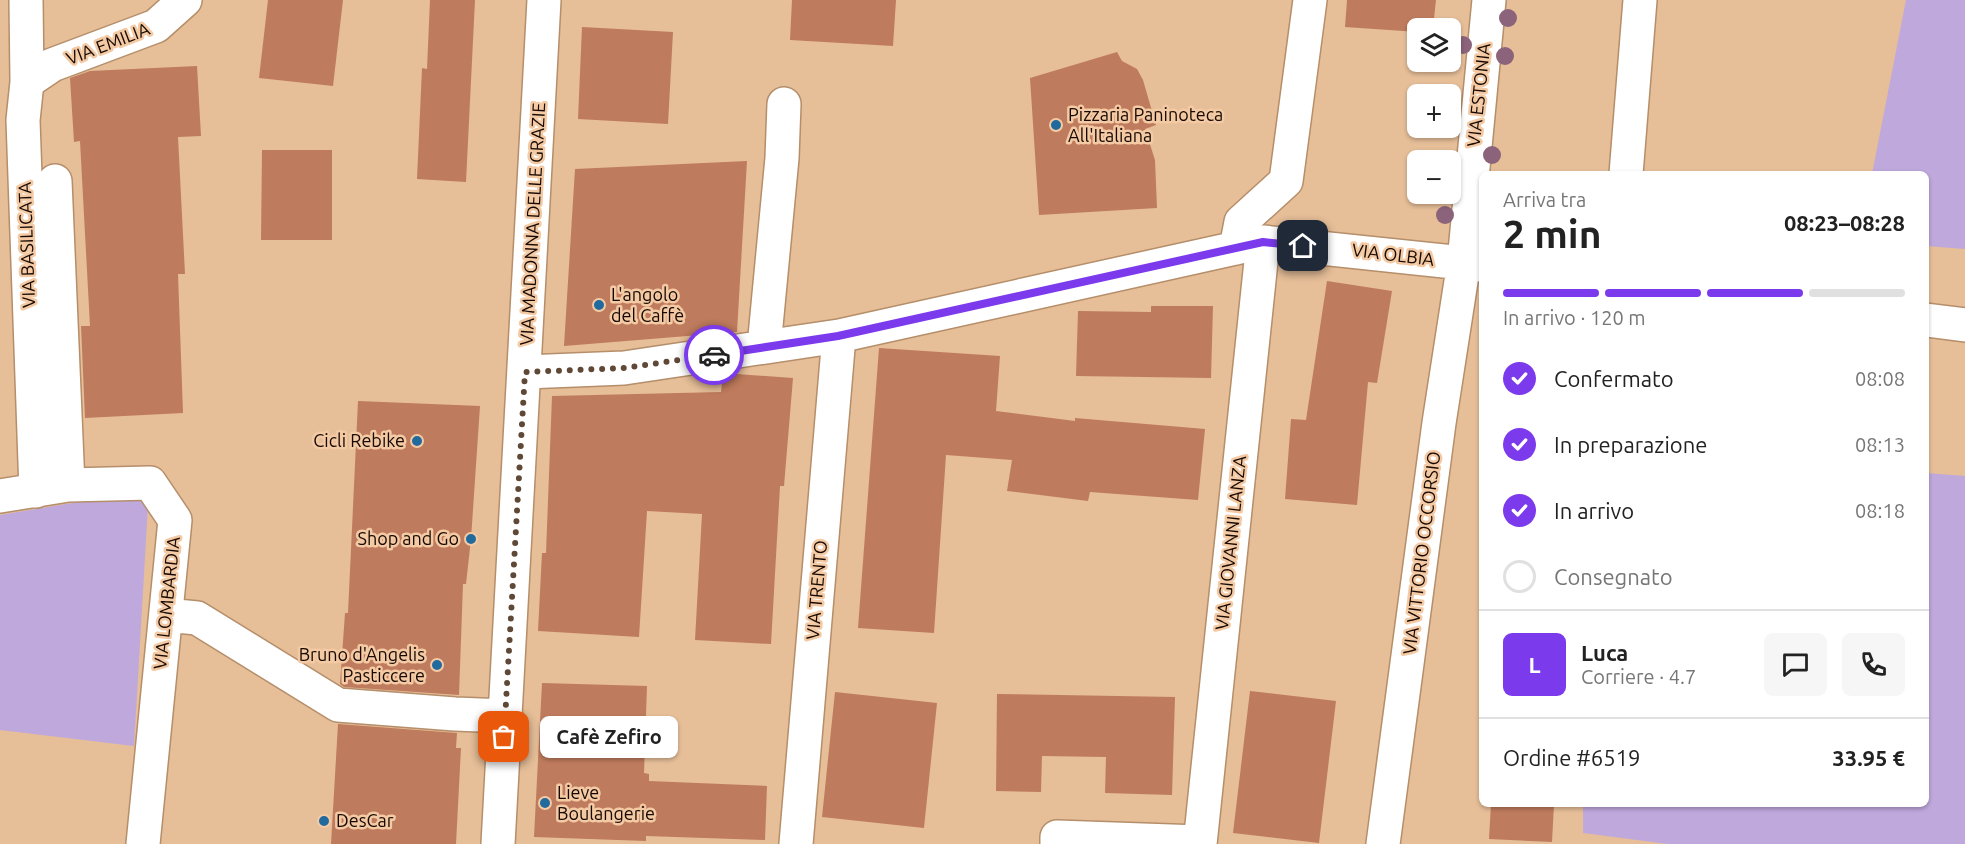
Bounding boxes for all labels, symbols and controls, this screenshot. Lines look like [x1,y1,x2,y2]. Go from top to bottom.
street label: VIA EMILIA [63,18,152,68]
map controls [1407,18,1461,204]
button: layers [1407,18,1461,72]
street label: VIA ESTONIA [1463,42,1493,148]
button: + [1407,84,1461,138]
street label: VIA MADONNA DELLE GRAZIE [516,102,548,346]
place label: Pizzaria Paninoteca All'Italiana [1068,104,1223,145]
marker: Pizzaria Paninoteca All'Italiana [1049,118,1063,132]
button: − [1407,150,1461,204]
street label: VIA BASILICATA [14,181,38,308]
text: Arriva tra [1503,188,1586,211]
text: 08:23–08:28 [1784,210,1905,235]
text: 2 min [1503,212,1602,255]
pin [1277,220,1328,271]
icon: home [1286,229,1319,262]
street label: VIA OLBIA [1351,239,1436,269]
place label: L'angolo del Caffè [611,284,684,325]
marker: L'angolo del Caffè [592,298,606,312]
text: In arrivo · 120 m [1503,306,1646,329]
courier [684,325,744,385]
icon: car [698,339,731,372]
icon: check [1503,362,1536,395]
text: Confermato [1554,366,1674,391]
text: 08:08 [1855,367,1905,390]
icon: check [1503,428,1536,461]
place label: Cicli Rebike [313,430,405,450]
text: In preparazione [1554,432,1707,457]
text: 08:13 [1855,433,1905,456]
marker: Cicli Rebike [410,434,424,448]
street label: VIA VITTORIO OCCORSIO [1399,450,1443,656]
street label: VIA GIOVANNI LANZA [1211,454,1249,631]
icon: check [1503,494,1536,527]
text: In arrivo [1554,498,1634,523]
text: 08:18 [1855,499,1905,522]
place label: Shop and Go [357,528,459,548]
marker: Shop and Go [464,532,478,546]
street label: VIA LOMBARDIA [149,535,183,670]
street label: VIA TRENTO [802,539,830,640]
text: Consegnato [1554,564,1673,589]
button: chat [1764,633,1827,696]
button: phone [1842,633,1905,696]
text: Luca [1581,640,1628,665]
place label: Bruno d'Angelis Pasticcere [299,644,425,685]
text: L [1528,652,1541,677]
marker: Bruno d'Angelis Pasticcere [430,658,444,672]
text: Corriere · 4.7 [1581,665,1696,688]
pin [478,711,529,762]
callout: Cafè Zefiro [540,716,678,758]
icon: bag [487,720,520,753]
text: Cafè Zefiro [556,725,662,748]
text: Ordine #6519 [1503,745,1640,770]
text: 33.95 € [1832,745,1905,770]
place label: Lieve Boulangerie [557,782,655,823]
marker: Lieve Boulangerie [538,796,552,810]
place label: DesCar [336,810,394,830]
marker: DesCar [317,814,331,828]

